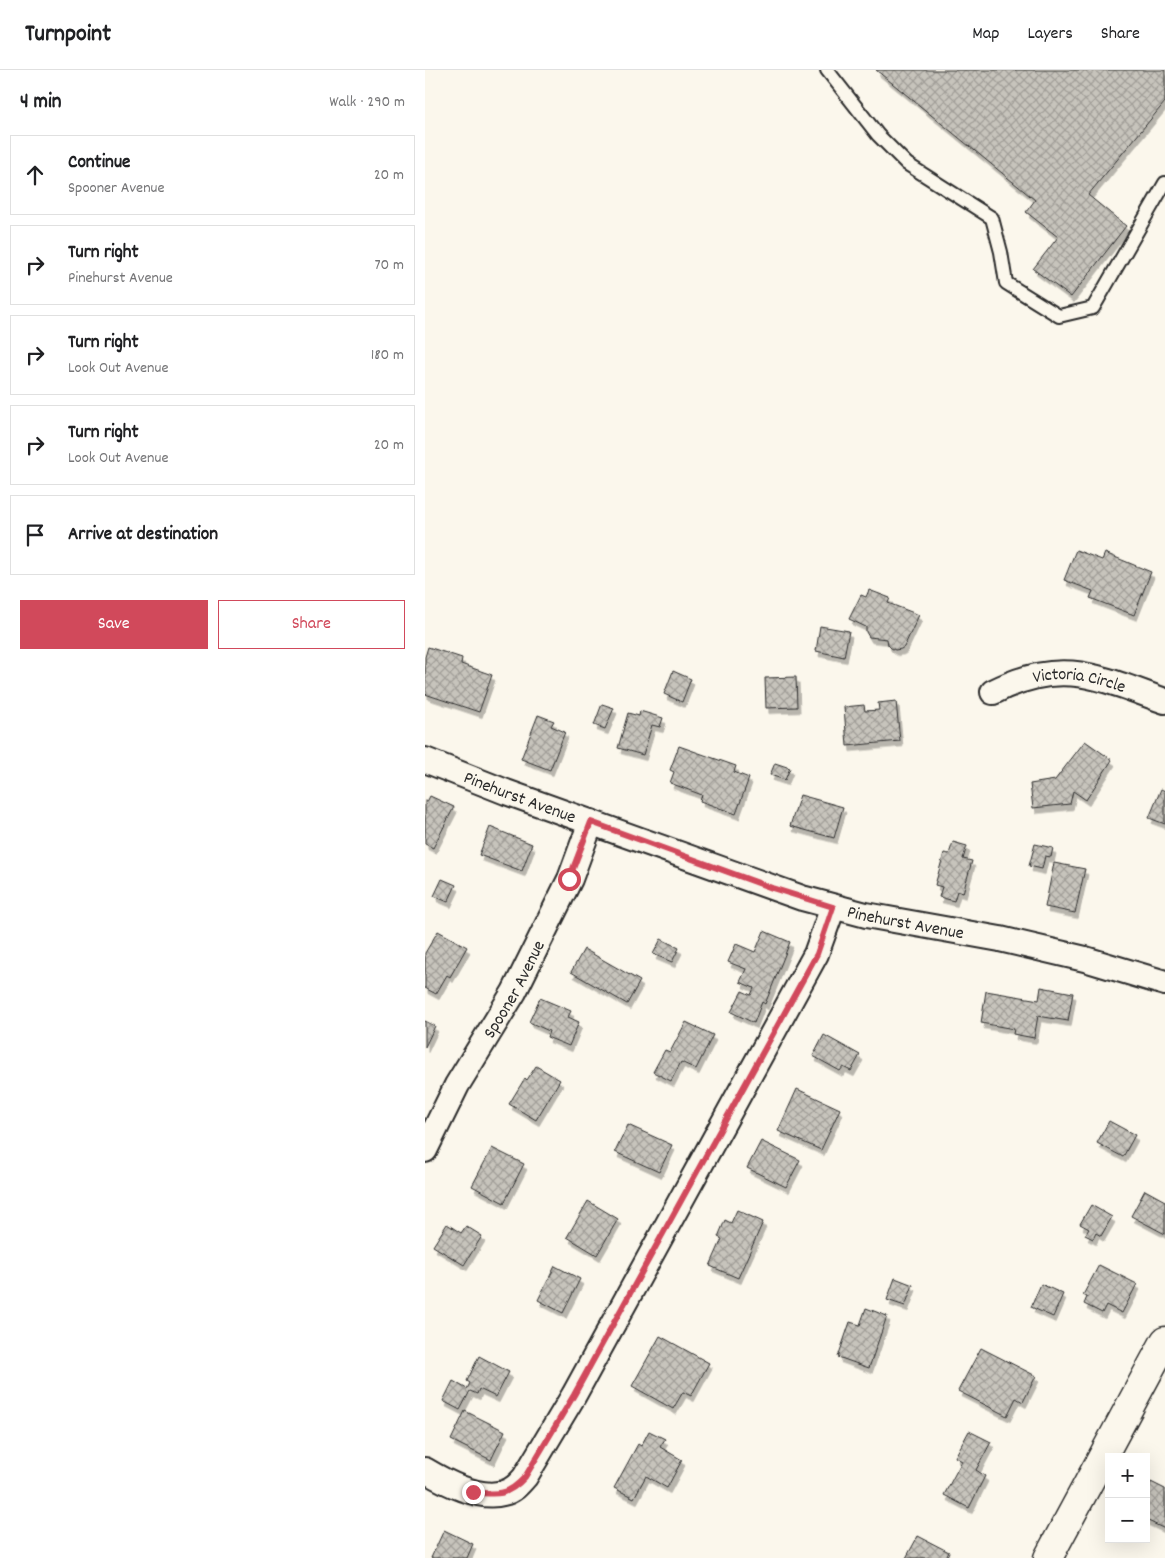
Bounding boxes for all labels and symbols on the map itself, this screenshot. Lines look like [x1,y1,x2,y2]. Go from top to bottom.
street label: Victoria Circle [1031,663,1129,701]
street label: Pinehurst Avenue [459,766,579,831]
route start [558,868,581,891]
street label: Pinehurst Avenue [844,901,966,947]
street label: Spooner Avenue [478,937,553,1044]
route end [462,1481,485,1504]

